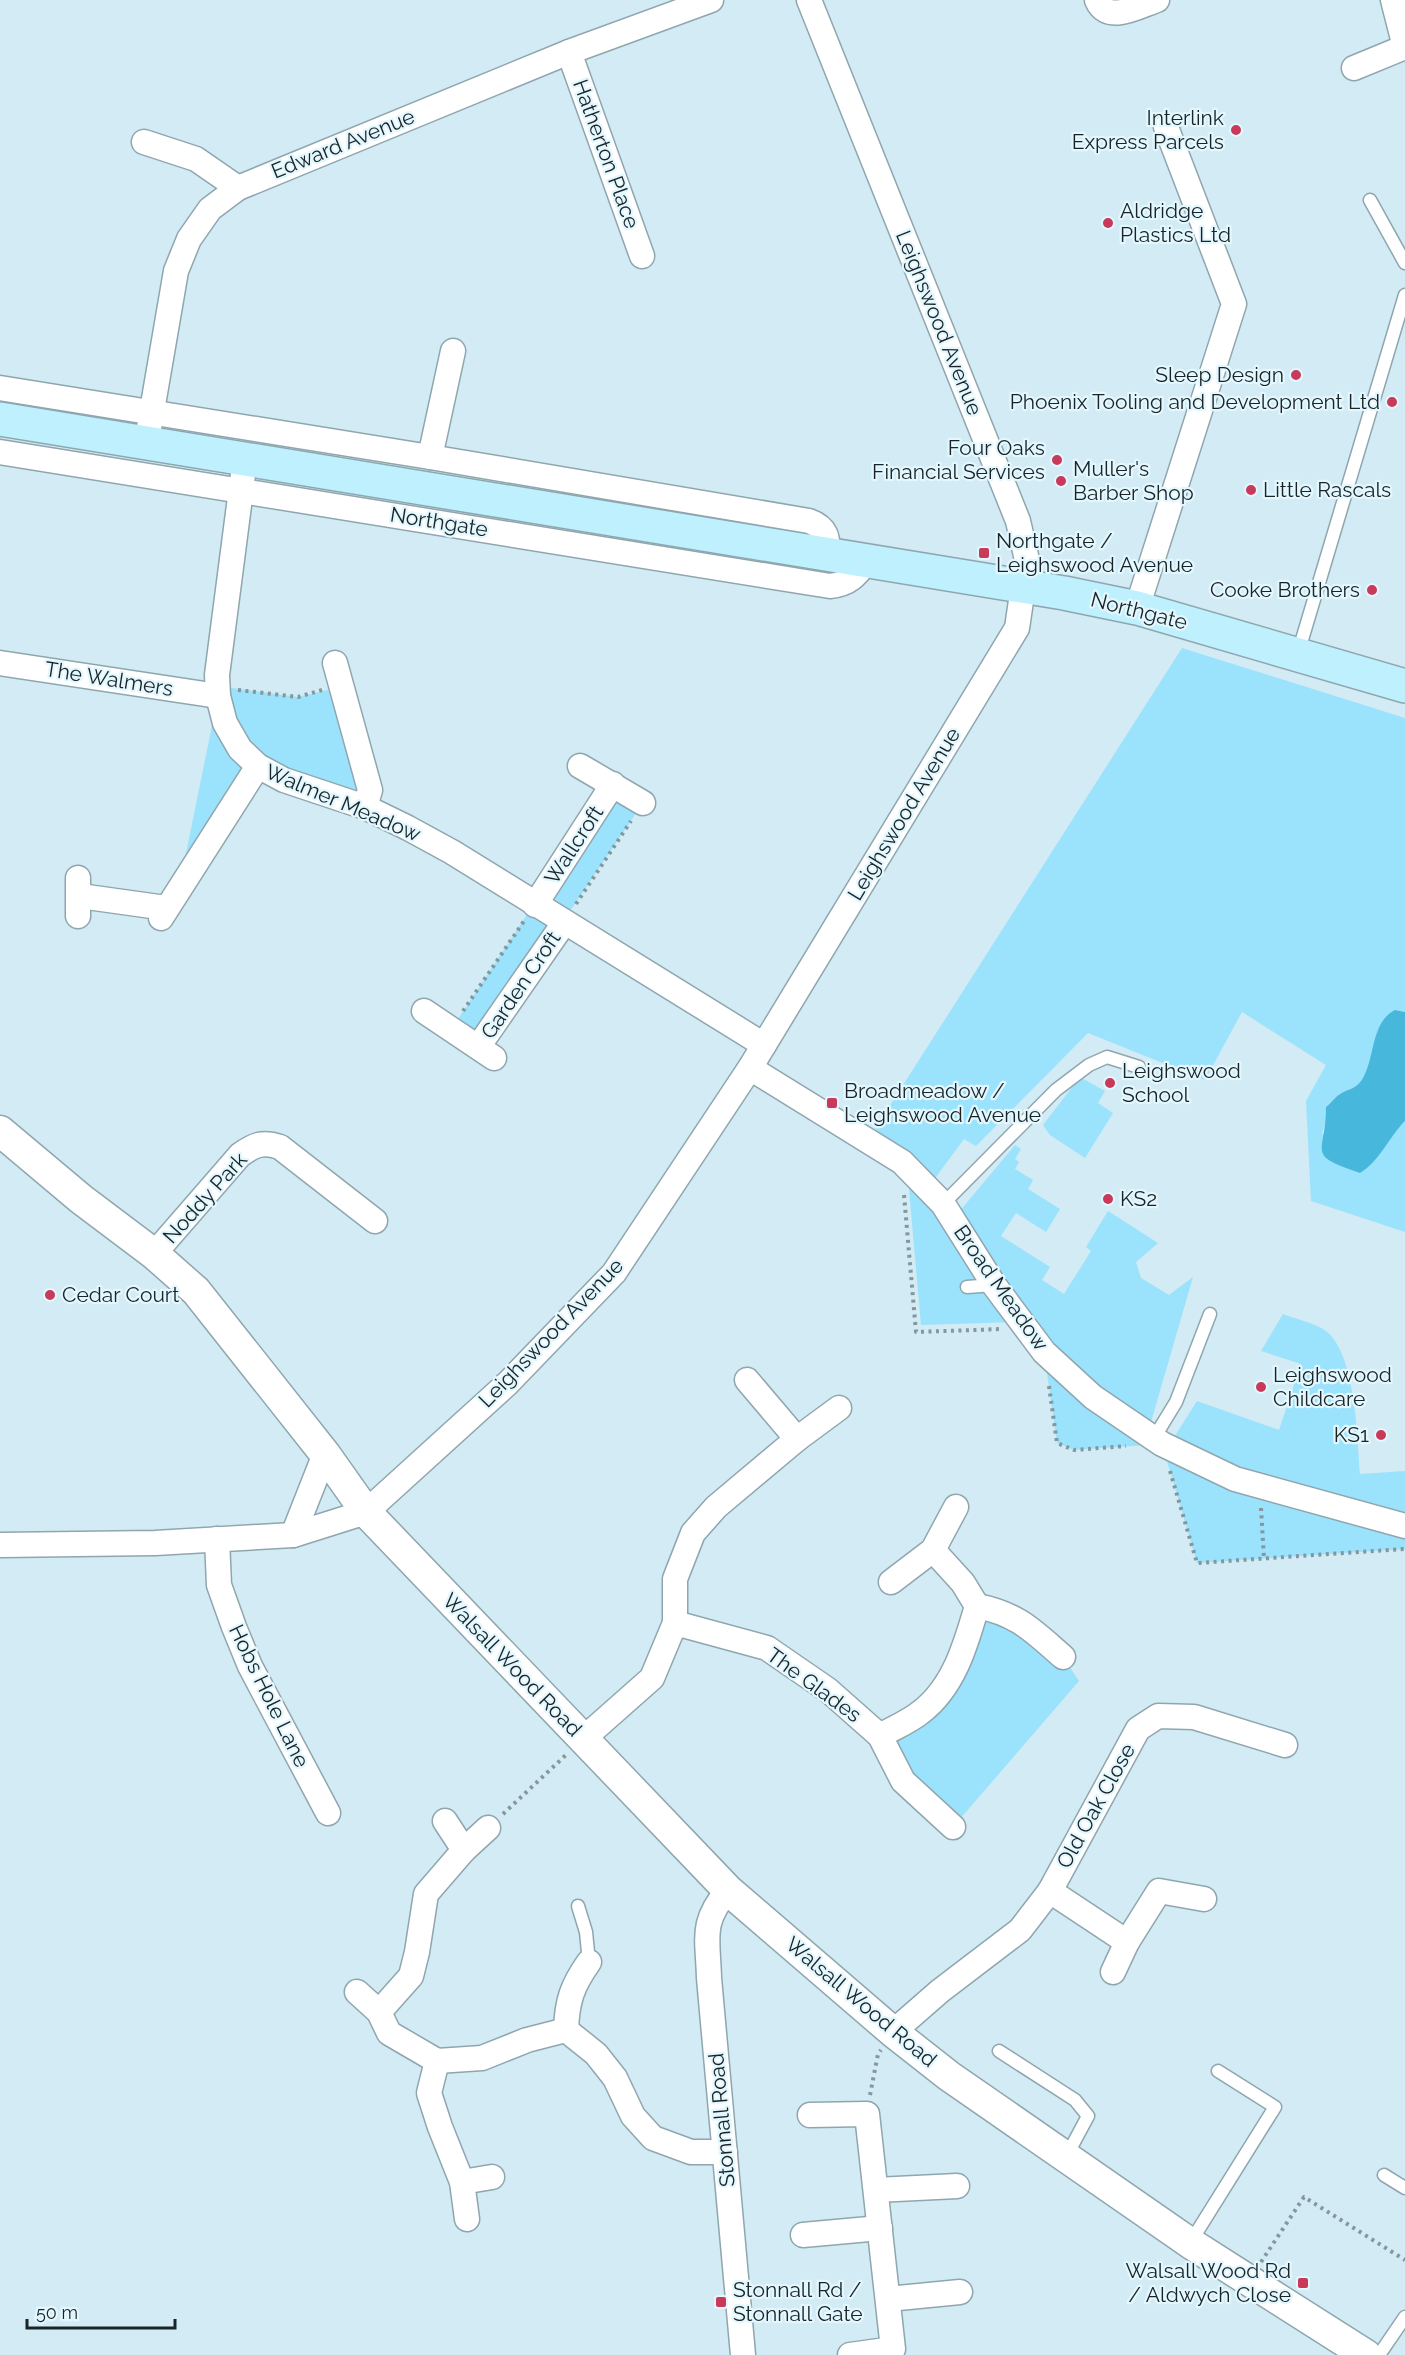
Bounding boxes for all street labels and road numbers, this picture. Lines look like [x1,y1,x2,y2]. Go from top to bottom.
street label: Hatherton Place [568,76,645,232]
street label: Edward Avenue [268,103,418,184]
street label: Leighswood Avenue [891,227,988,419]
street label: Northgate [388,501,490,542]
street label: Northgate [1088,586,1190,635]
street label: The Walmers [43,656,175,701]
street label: Leighswood Avenue [842,723,965,905]
street label: Walmer Meadow [262,759,425,847]
street label: Wallcroft [539,801,608,889]
street label: Garden Croft [475,926,566,1043]
street label: Noddy Park [157,1147,252,1248]
street label: Broad Meadow [949,1220,1054,1355]
street label: Leighswood Avenue [473,1253,628,1412]
street label: Walsall Wood Road [438,1588,587,1741]
street label: Hobs Hole Lane [224,1620,315,1771]
street label: The Glades [762,1642,866,1727]
street label: Old Oak Close [1051,1739,1140,1872]
street label: Walsall Wood Road [781,1931,942,2072]
street label: Stonnall Road [703,2052,740,2188]

